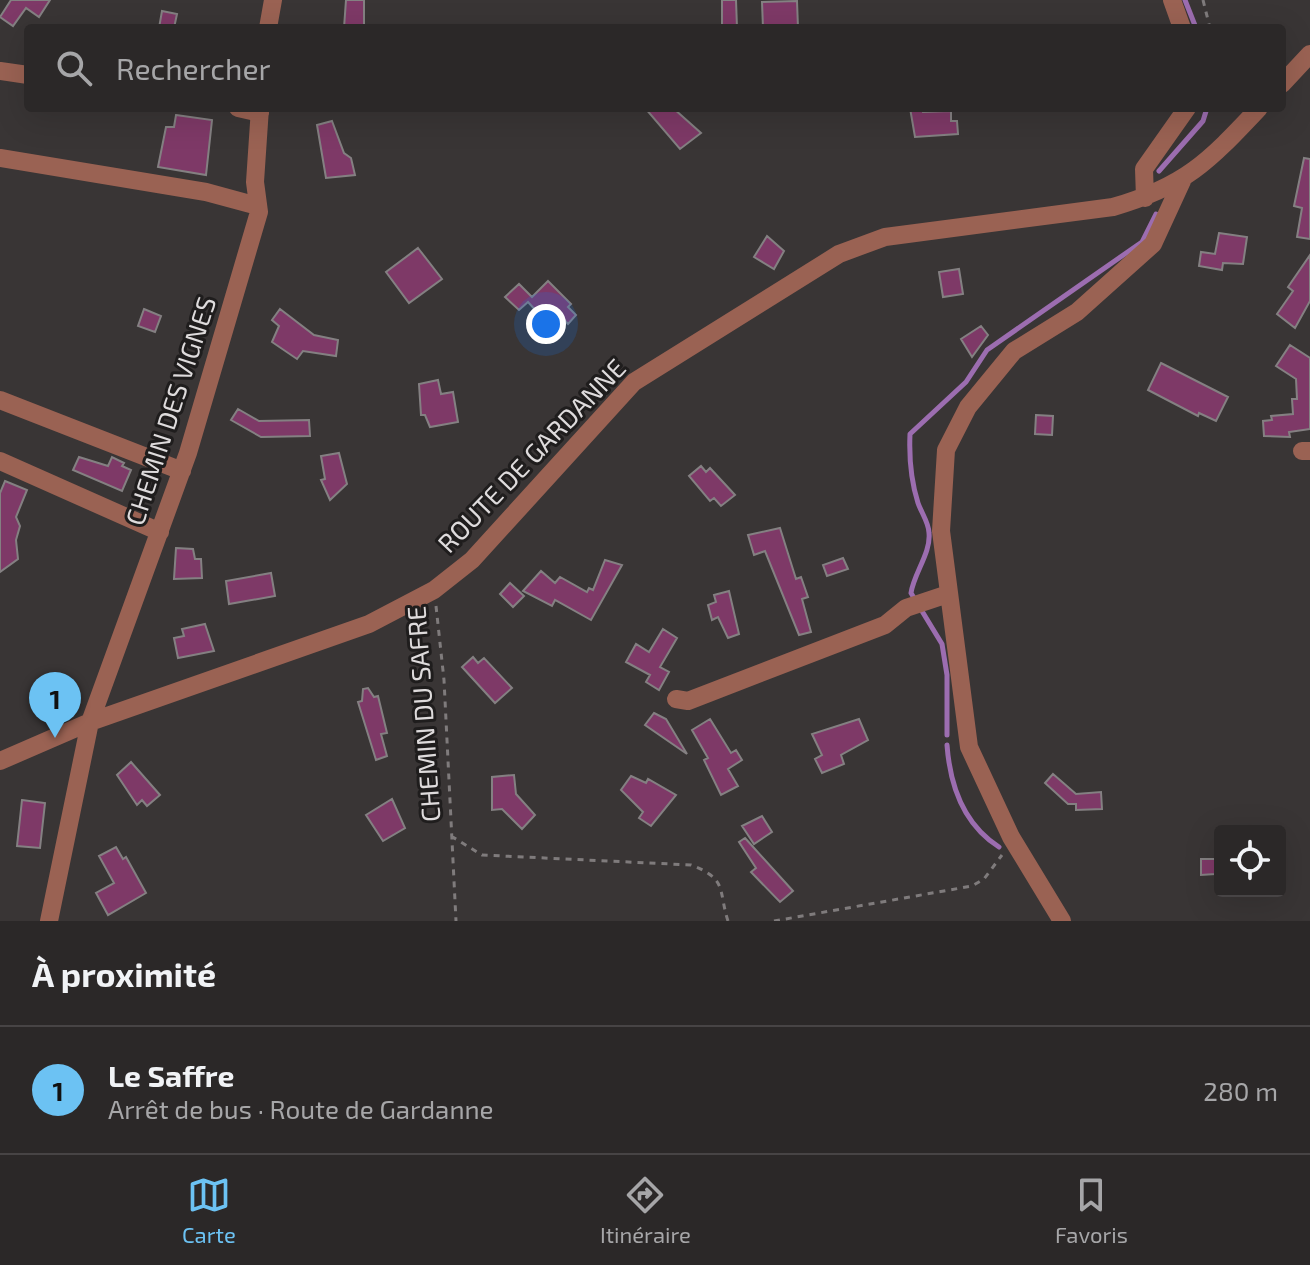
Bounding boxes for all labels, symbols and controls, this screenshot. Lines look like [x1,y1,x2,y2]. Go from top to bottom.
search box [24,24,1286,112]
icon: search [52,46,96,90]
text: Rechercher [116,50,271,86]
street label: CHEMIN DES VIGNES [118,292,221,529]
your location [526,304,566,344]
street label: ROUTE DE GARDANNE [431,352,631,558]
street label: CHEMIN DU SAFRE [399,605,446,823]
pin: 1 [29,672,81,738]
map controls [1214,825,1286,897]
button: locate [1214,825,1286,897]
text: À proximité [32,953,216,994]
text: Le Saffre [108,1057,234,1093]
text: 1 [52,1075,64,1106]
text: 280 m [1203,1075,1278,1106]
text: Arrêt de bus · Route de Gardanne [108,1093,494,1124]
tab: Carte [182,1173,236,1247]
tab: Itinéraire [600,1173,691,1247]
tab: Favoris [1055,1173,1128,1247]

